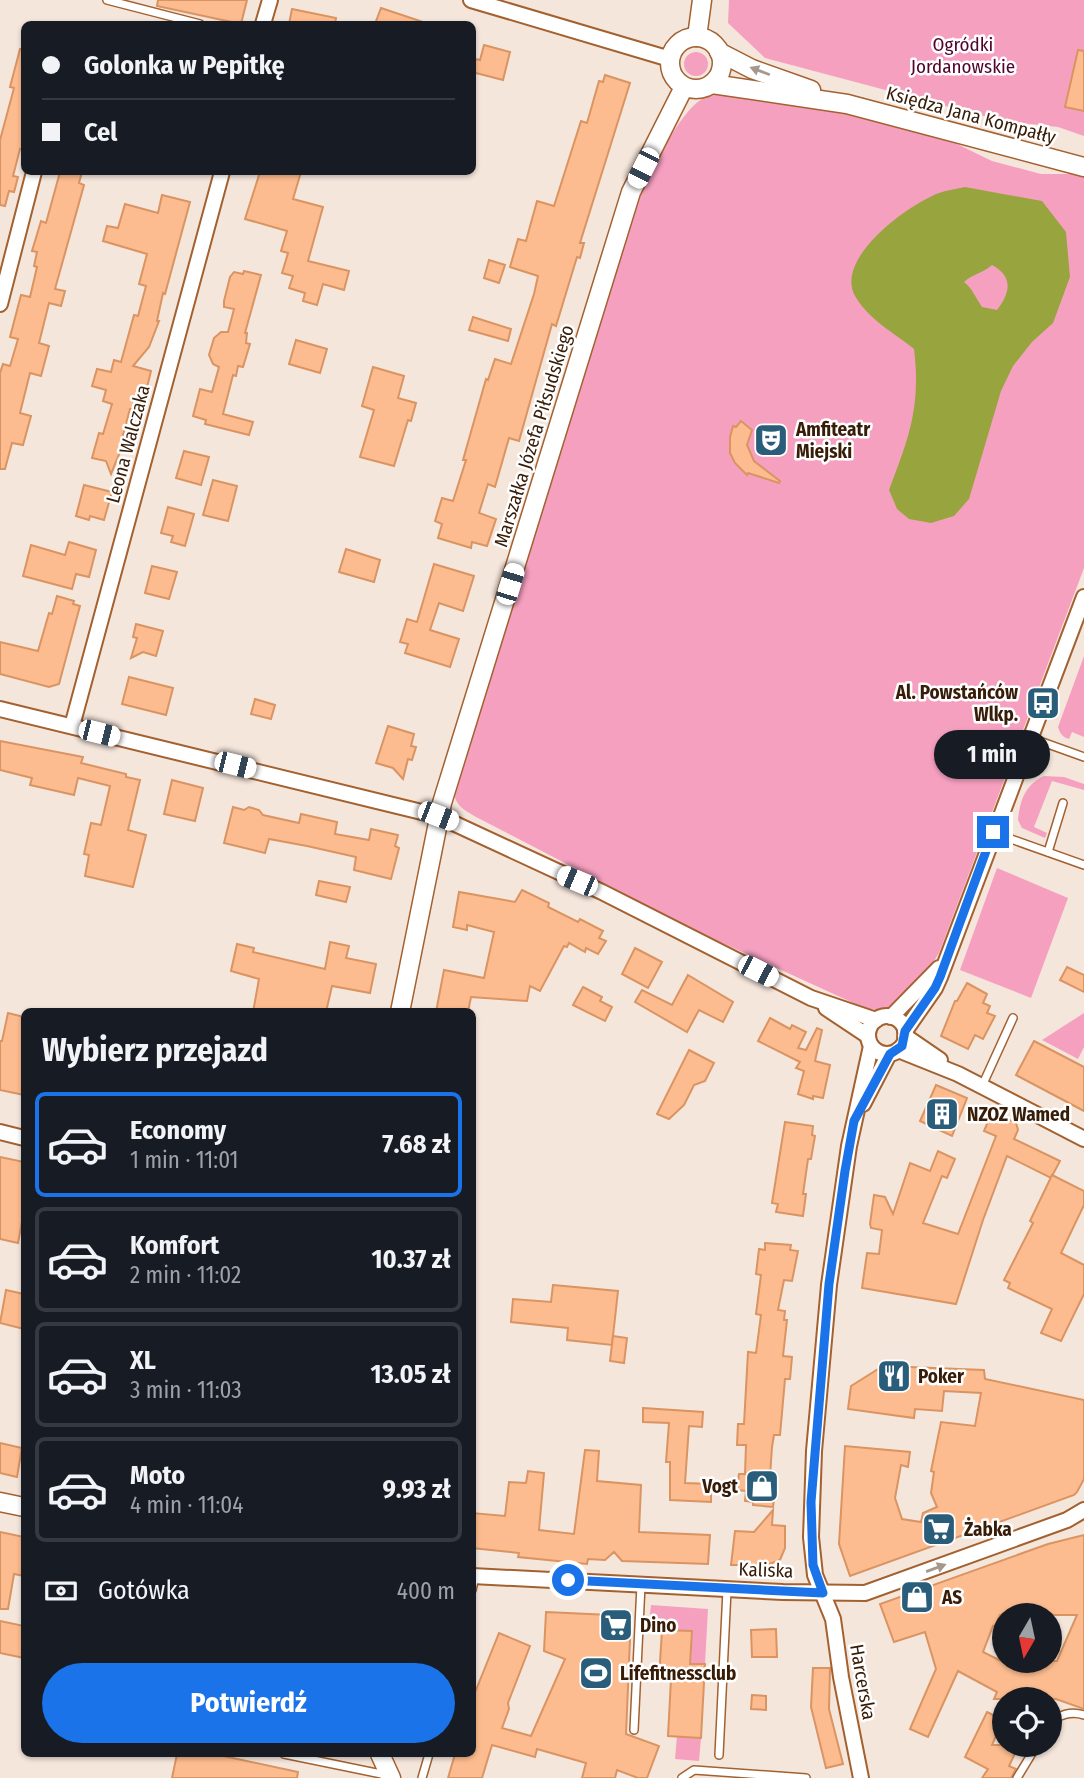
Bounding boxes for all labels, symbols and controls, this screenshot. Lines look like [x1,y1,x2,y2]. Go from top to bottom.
park label: Ogródki Jordanowskie [911,33,1015,78]
text: Golonka w Pepitkę [84,50,285,81]
one-way arrow [750,66,771,77]
street label: Księdza Jana Kompałły [884,81,1059,149]
text: Cel [84,117,117,148]
car [625,145,662,191]
street label: Marszałka Józefa Piłsudskiego [489,322,579,550]
street label: Leona Walczaka [101,382,155,506]
place label: Amfiteatr Miejski [795,418,871,463]
theatre icon: Amfiteatr Miejski [752,421,790,459]
car [494,561,527,607]
place label: Al. Powstańców Wlkp. [895,681,1018,726]
bus stop icon: Al. Powstańców Wlkp. [1024,684,1062,722]
car [77,718,122,748]
callout: 1 min [935,730,1051,780]
text: 1 min [967,740,1017,768]
car [213,750,258,780]
car [415,799,462,833]
route end [977,816,1009,848]
car [554,863,601,899]
car [735,952,782,990]
text: Wybierz przejazd [42,1031,268,1069]
building icon: NZOZ Wamed [923,1095,961,1133]
place label: NZOZ Wamed [967,1103,1070,1126]
icon: car [46,1113,109,1176]
text: Economy [130,1115,226,1146]
text: 7.68 zł [382,1129,451,1160]
text: 1 min · 11:01 [130,1146,239,1174]
icon: car [46,1228,109,1291]
text: Komfort [130,1230,219,1261]
text: 10.37 zł [372,1244,451,1275]
text: 2 min · 11:02 [130,1261,241,1289]
icon: car [46,1343,109,1406]
text: XL [130,1345,156,1376]
restaurant icon: Poker [875,1357,913,1395]
text: 13.05 zł [371,1359,451,1390]
place label: Poker [918,1365,965,1388]
text: 3 min · 11:03 [130,1376,242,1404]
icon: car [46,1458,109,1521]
text: Moto [130,1460,185,1491]
shop icon: Vogt [743,1467,781,1505]
text: 9.93 zł [382,1474,451,1505]
place label: Vogt [701,1475,738,1498]
text: 4 min · 11:04 [130,1491,243,1519]
supermarket icon: Żabka [920,1510,958,1548]
place label: Żabka [964,1517,1012,1541]
street label: Kaliska [738,1558,794,1582]
one-way arrow [926,1563,947,1574]
route start [552,1564,584,1596]
icon: cash [42,1572,80,1610]
text: Gotówka [98,1575,190,1606]
text: 400 m [397,1577,455,1605]
shop icon: AS [898,1578,936,1616]
place label: AS [941,1586,962,1609]
north arrow [992,1603,1062,1673]
map controls [992,1603,1062,1757]
supermarket icon: Dino [597,1606,635,1644]
place label: Dino [640,1614,676,1637]
street label: Harcerska [845,1642,881,1722]
sports icon: Lifefitnessclub [577,1654,615,1692]
place label: Lifefitnessclub [620,1662,736,1685]
button: Potwierdź [42,1663,455,1743]
button: locate [992,1687,1062,1757]

